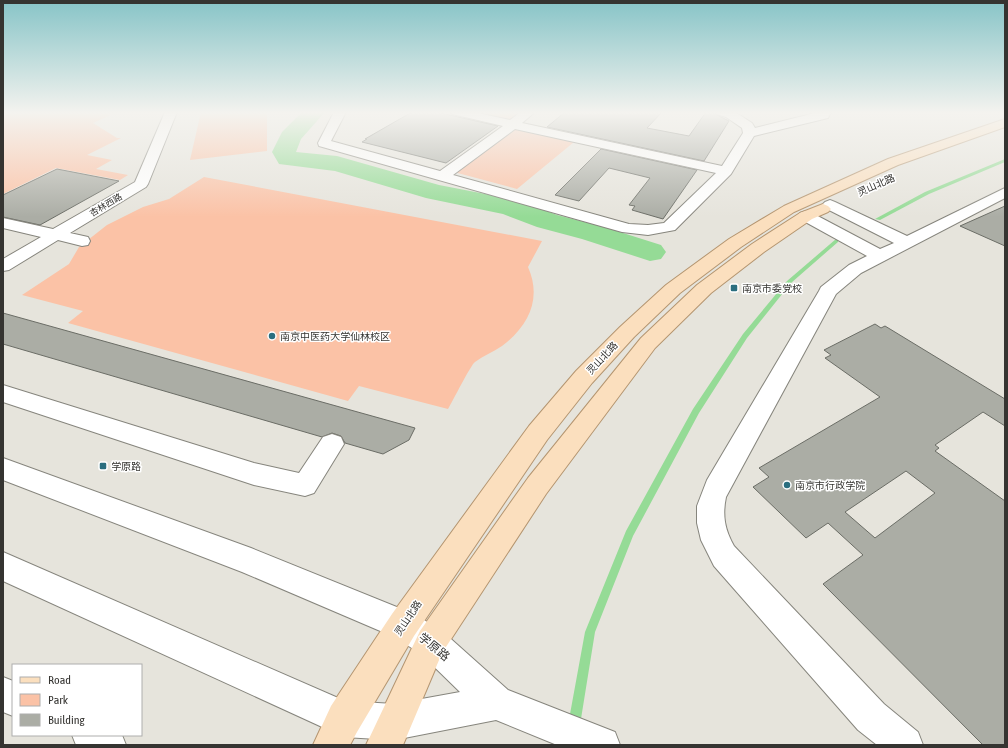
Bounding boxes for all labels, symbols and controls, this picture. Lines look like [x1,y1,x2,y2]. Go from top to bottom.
street label: 灵山北路 [855,172,897,198]
street label: 杏林西路 [88,191,124,219]
marker: 南京市委党校 [729,283,739,293]
place label: 南京市委党校 [742,283,802,294]
marker: 南京中医药大学仙林校区 [267,331,277,341]
place label: 南京中医药大学仙林校区 [280,331,390,342]
street label: 灵山北路 [584,340,620,376]
marker: 学原路 [98,461,108,471]
place label: 学原路 [111,461,141,472]
marker: 南京市行政学院 [782,480,792,490]
place label: 南京市行政学院 [795,480,865,491]
street label: 灵山北路 [392,598,424,638]
street label: 学原路 [416,630,452,664]
legend [12,664,142,736]
text: Road [48,673,71,687]
text: Park [48,693,69,707]
text: Building [48,713,86,727]

